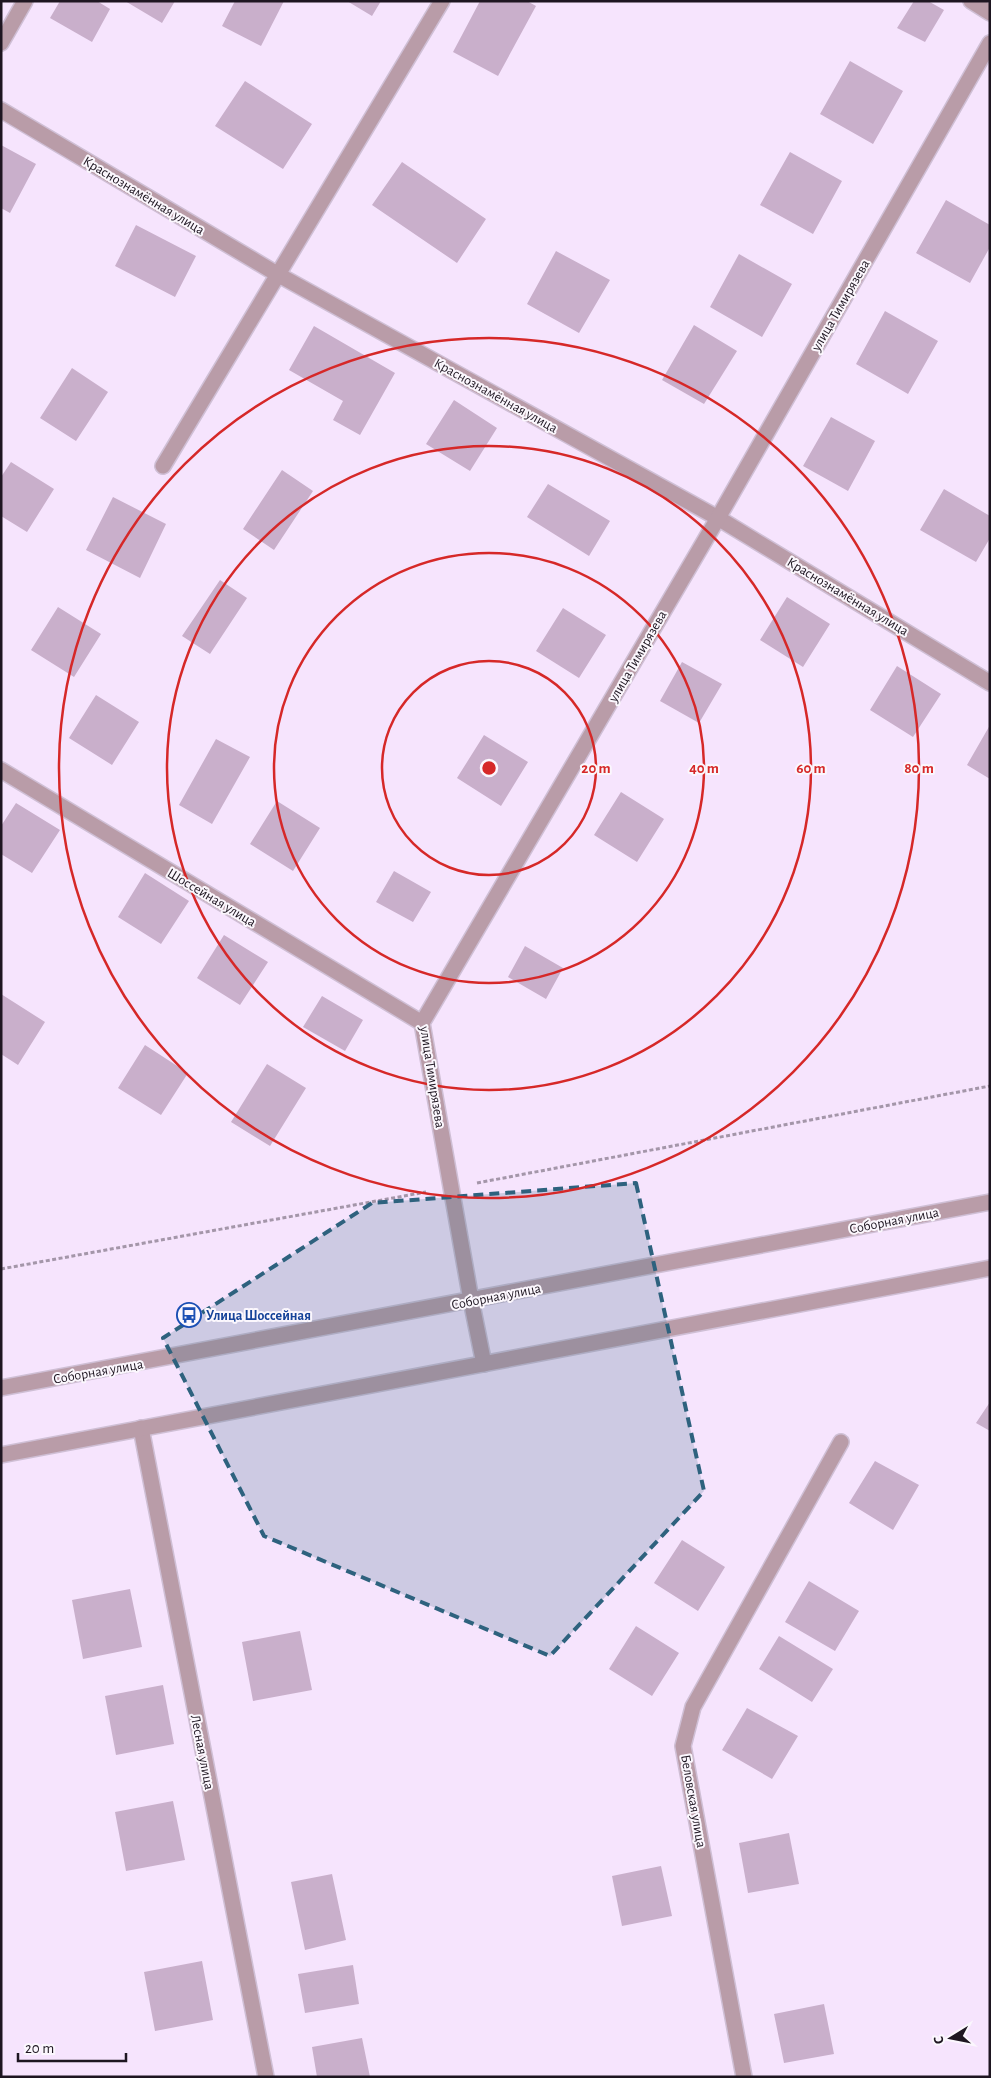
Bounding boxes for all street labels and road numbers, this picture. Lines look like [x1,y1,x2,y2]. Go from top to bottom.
street label: Краснознамённая улица [80,154,207,238]
street label: улица Тимирязева [809,257,873,354]
street label: Краснознамённая улица [431,356,560,436]
street label: Краснознамённая улица [784,555,911,639]
street label: улица Тимирязева [606,608,670,705]
street label: Шоссейная улица [165,866,259,930]
street label: улица Тимирязева [417,1024,447,1130]
street label: Соборная улица [848,1205,941,1237]
street label: Соборная улица [450,1281,543,1313]
street label: Соборная улица [52,1357,145,1387]
street label: Лесная улица [188,1714,216,1791]
street label: Беловская улица [678,1754,708,1849]

